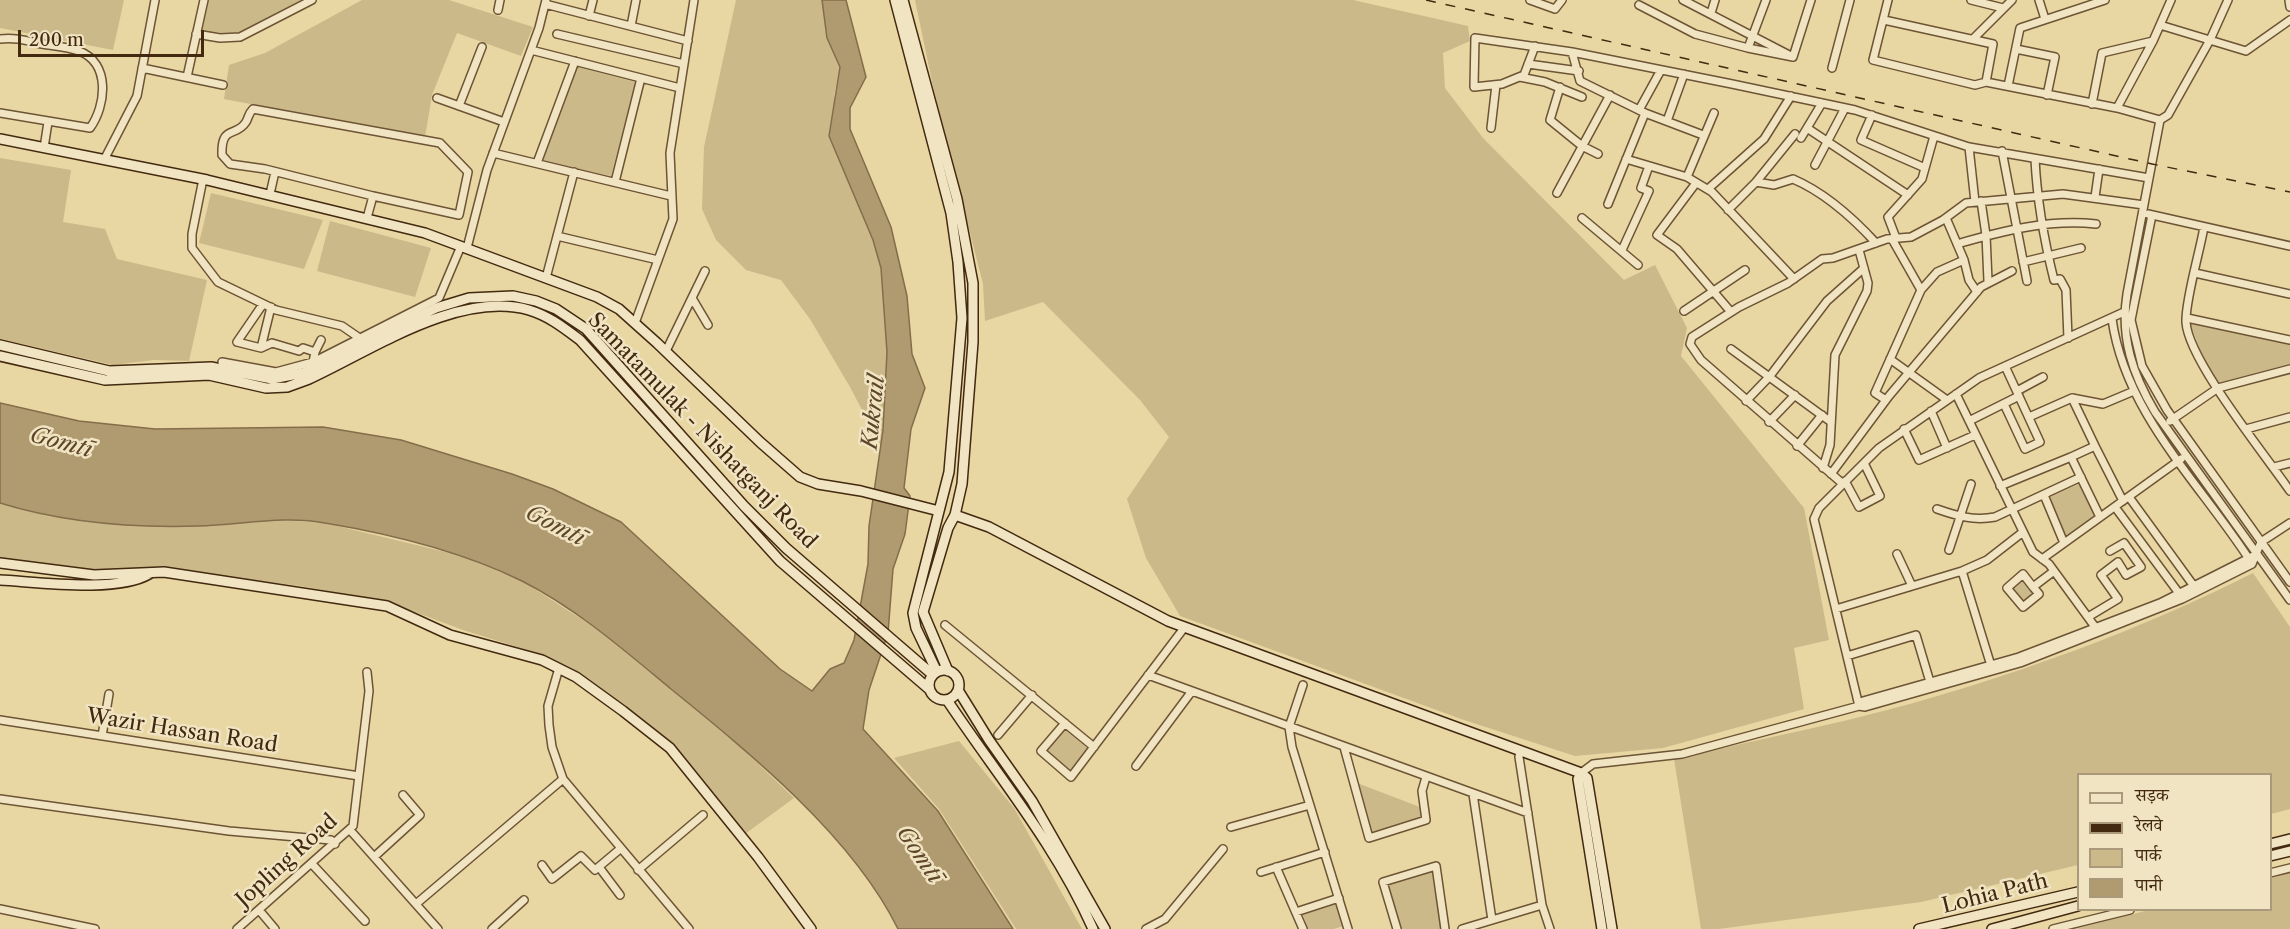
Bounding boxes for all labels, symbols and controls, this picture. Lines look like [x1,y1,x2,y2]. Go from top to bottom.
scale bar [21,18,207,56]
text: 200 m [29,29,84,51]
street label: Samatamulak - Nishatganj Road [582,308,822,554]
water label: Kukrail [857,374,891,450]
water label: Gomtī [27,422,95,464]
water label: Gomtī [521,500,589,552]
street label: Wazir Hassan Road [85,703,279,759]
legend [2077,773,2272,911]
text: सड़क [2135,784,2169,806]
street label: Jopling Road [231,809,343,913]
text: रेलवे [2135,814,2163,836]
water label: Gomtī [890,821,948,889]
text: पार्क [2135,844,2162,866]
street label: Lohia Path [1940,869,2050,919]
text: पानी [2135,874,2162,896]

